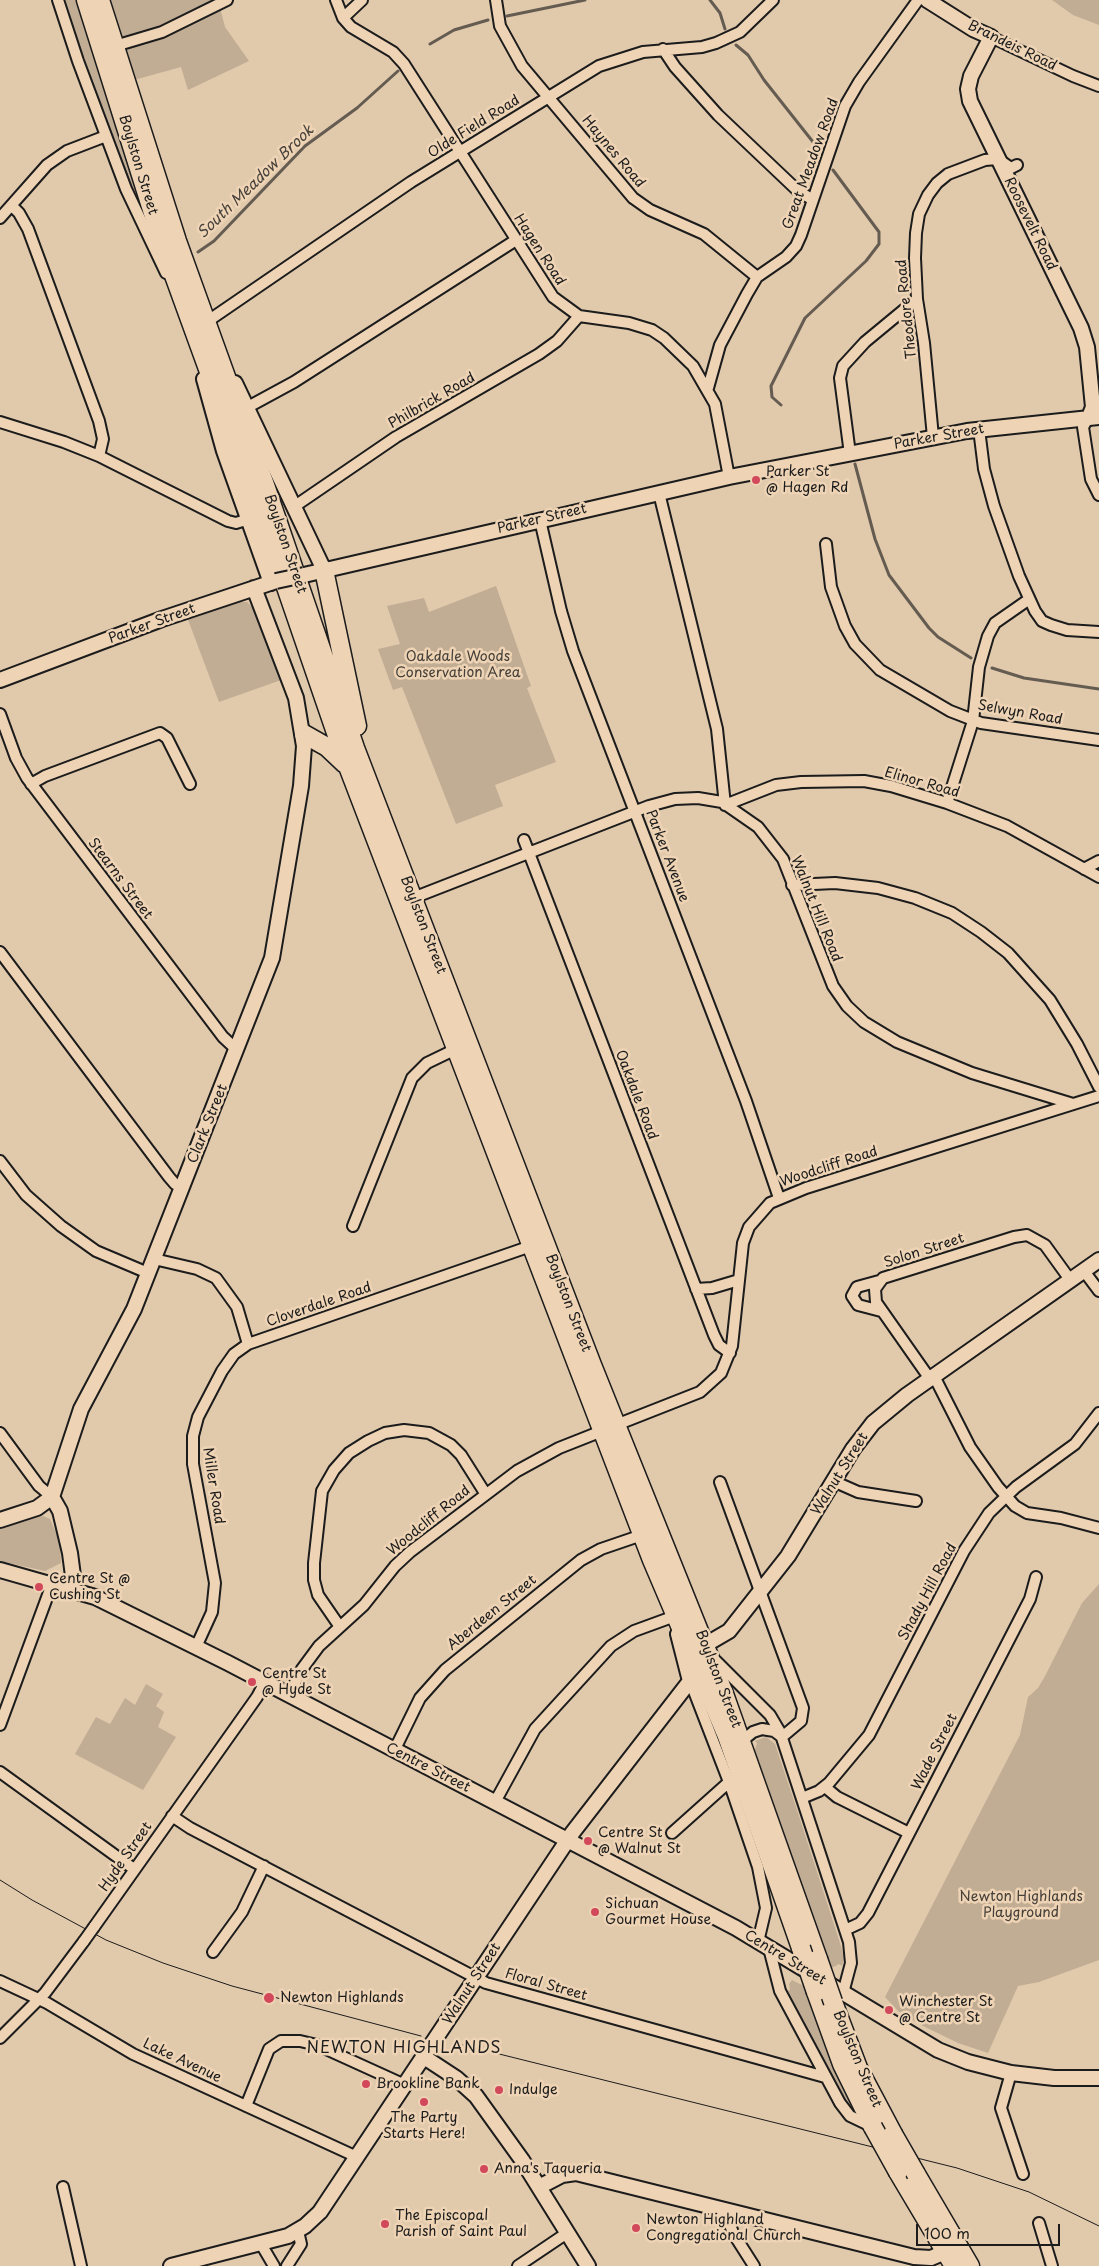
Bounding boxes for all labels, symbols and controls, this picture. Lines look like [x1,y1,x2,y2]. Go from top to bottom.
street label: Brandeis Road [965,17,1059,75]
street label: Olde Field Road [425,92,523,162]
street label: Great Meadow Road [779,96,843,232]
street label: Haynes Road [578,112,648,192]
street label: Boylston Street [115,113,161,217]
water label: South Meadow Brook [194,122,318,242]
street label: Roosevelt Road [1000,175,1060,273]
street label: Hagen Road [510,211,568,289]
street label: Theodore Road [893,258,921,360]
street label: Philbrick Road [386,369,478,433]
street label: Parker Street [893,421,985,453]
place label: Parker St @ Hagen Rd [766,464,849,497]
marker: Parker St @ Hagen Rd [750,474,762,486]
street label: Boylston Street [260,492,310,596]
street label: Parker Street [496,501,588,537]
street label: Parker Street [106,601,198,647]
park label: Oakdale Woods Conservation Area [395,649,521,682]
street label: Selwyn Road [976,697,1064,729]
street label: Elinor Road [882,764,962,802]
street label: Parker Avenue [642,808,692,904]
street label: Stearns Street [84,835,156,923]
street label: Walnut Hill Road [787,853,845,965]
street label: Boylston Street [397,874,449,976]
street label: Oakdale Road [611,1048,661,1142]
street label: Clark Street [184,1082,232,1166]
street label: Woodcliff Road [778,1143,880,1191]
street label: Solon Street [882,1230,966,1272]
street label: Boylston Street [542,1252,594,1354]
street label: Cloverdale Road [264,1279,374,1331]
street label: Walnut Street [808,1430,872,1518]
street label: Miller Road [199,1446,227,1526]
street label: Woodcliff Road [384,1482,474,1560]
street label: Shady Hill Road [895,1540,961,1644]
place label: Centre St @ Cushing St [49,1571,130,1604]
street label: Aberdeen Street [444,1572,540,1654]
marker: Centre St @ Cushing St [33,1581,45,1593]
street label: Boylston Street [692,1628,744,1730]
place label: Centre St @ Hyde St [262,1666,331,1698]
marker: Centre St @ Hyde St [246,1676,258,1688]
street label: Wade Street [909,1711,961,1793]
street label: Centre Street [383,1740,473,1796]
street label: Hyde Street [96,1819,156,1895]
place label: Centre St @ Walnut St [598,1825,681,1858]
marker: Centre St @ Walnut St [582,1835,594,1847]
park label: Newton Highlands Playground [959,1889,1083,1921]
place label: Sichuan Gourmet House [605,1896,711,1928]
marker: Sichuan Gourmet House [589,1906,601,1918]
street label: Centre Street [741,1927,829,1989]
street label: Walnut Street [439,1940,505,2028]
street label: Floral Street [503,1965,589,2005]
place label: Newton Highlands [280,1990,404,2006]
marker: Newton Highlands [262,1991,276,2005]
place label: Winchester St @ Centre St [899,1994,993,2026]
marker: Winchester St @ Centre St [883,2004,895,2016]
street label: Boylston Street [829,2008,885,2110]
street label: Lake Avenue [140,2036,224,2086]
district label: NEWTON HIGHLANDS [305,2039,503,2059]
place label: Brookline Bank [376,2076,480,2092]
marker: Brookline Bank [360,2078,372,2090]
place label: Indulge [509,2082,558,2098]
marker: Indulge [493,2084,505,2096]
marker: The Party Starts Here! [418,2096,430,2108]
place label: The Party Starts Here! [383,2110,465,2142]
place label: Anna's Taqueria [494,2161,602,2177]
marker: Anna's Taqueria [478,2163,490,2175]
place label: The Episcopal Parish of Saint Paul [395,2208,527,2240]
place label: Newton Highland Congregational Church [646,2212,801,2244]
scale bar [919,2214,1063,2246]
marker: The Episcopal Parish of Saint Paul [379,2218,391,2230]
text: 100 m [924,2221,970,2244]
marker: Newton Highland Congregational Church [630,2222,642,2234]

